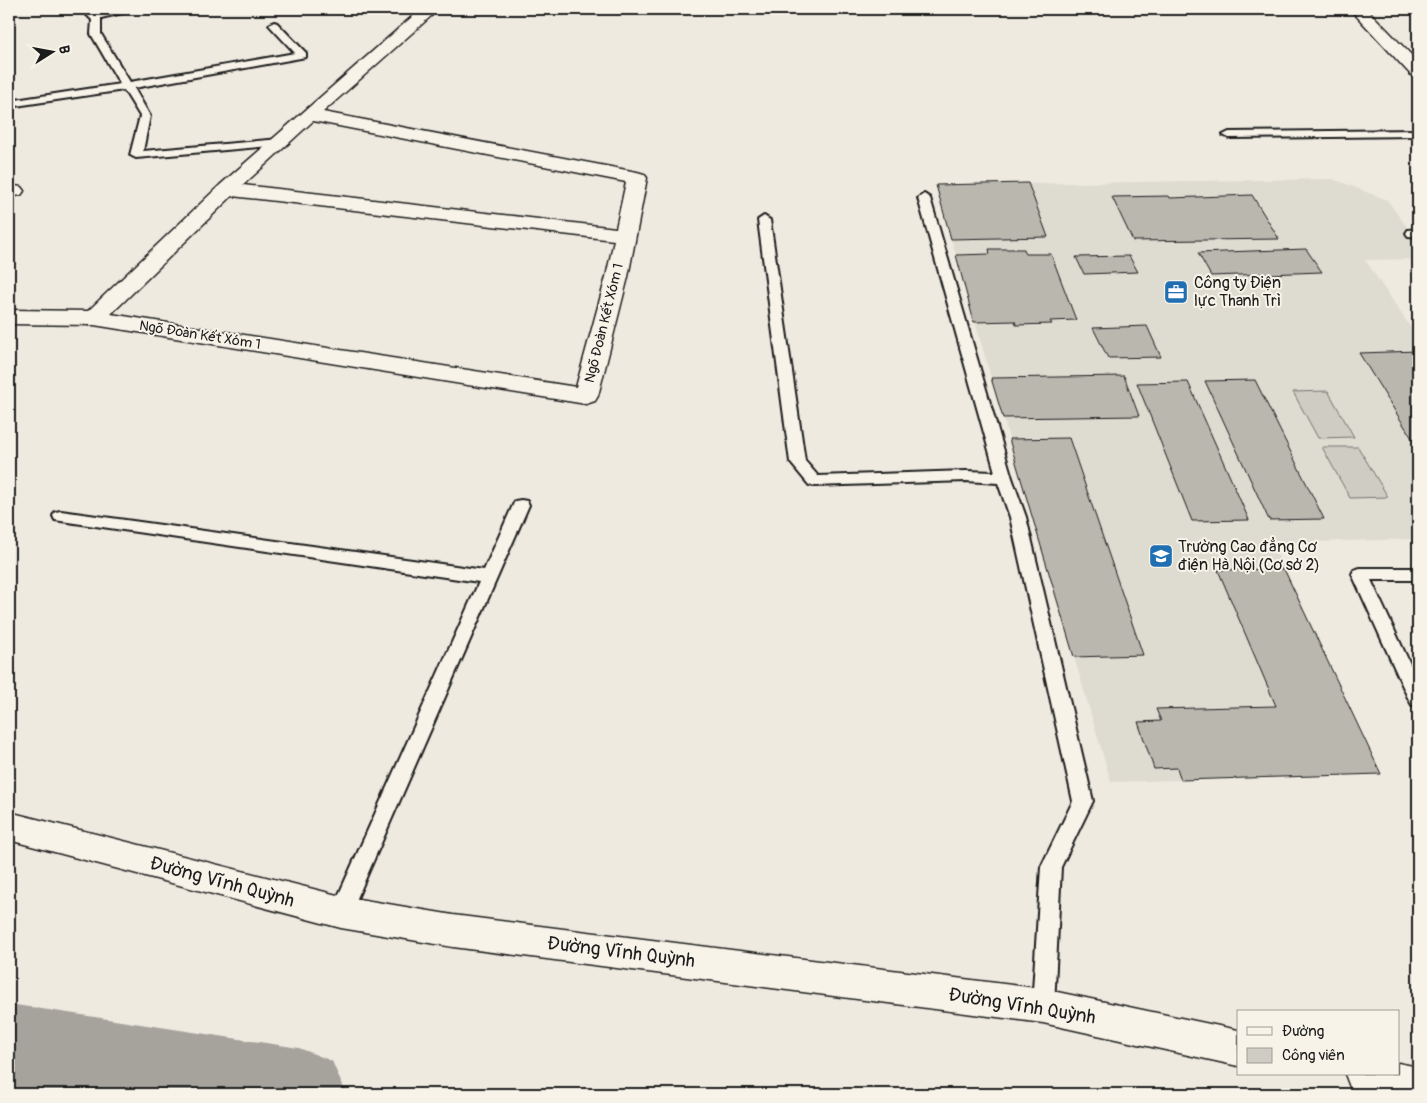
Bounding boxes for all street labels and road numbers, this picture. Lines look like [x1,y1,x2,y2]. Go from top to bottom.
street label: Ngõ Đoàn Kết Xóm 1 [581,261,627,385]
street label: Ngõ Đoàn Kết Xóm 1 [138,317,262,353]
street label: Đường Vĩnh Quỳnh [147,851,297,913]
street label: Đường Vĩnh Quỳnh [546,931,696,973]
street label: Đường Vĩnh Quỳnh [947,983,1097,1029]

